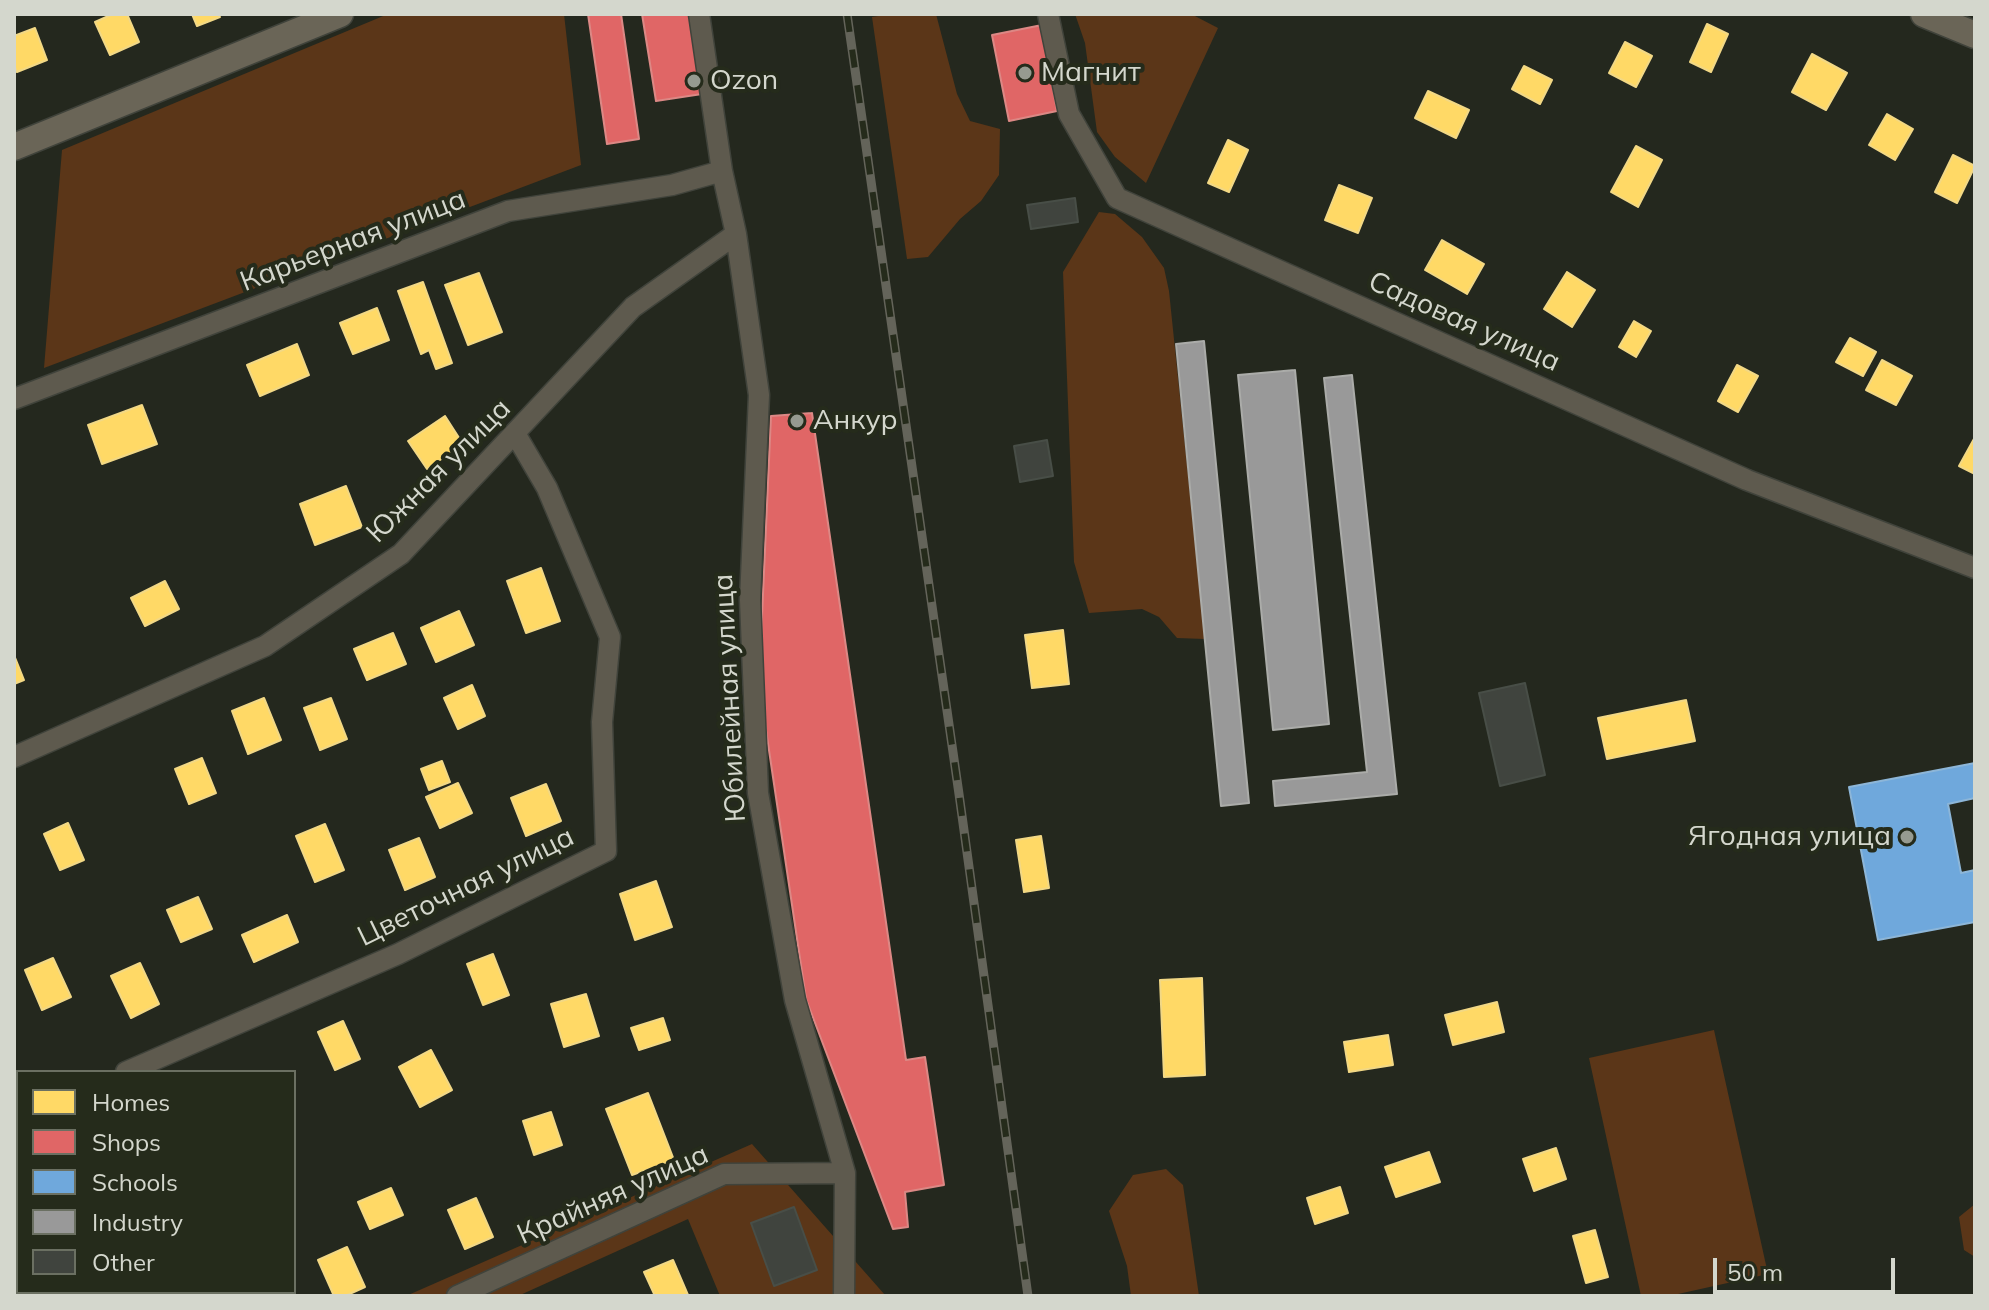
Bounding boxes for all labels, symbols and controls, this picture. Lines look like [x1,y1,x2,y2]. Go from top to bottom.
place label: Магнит [1041,56,1141,90]
place label: Ozon [710,64,778,98]
marker: Магнит [1016,64,1034,82]
marker: Ozon [685,72,703,90]
street label: Карьерная улица [236,183,470,299]
street label: Садовая улица [1363,265,1565,379]
street label: Южная улица [360,392,518,550]
place label: Анкур [813,404,898,438]
marker: Анкур [788,412,806,430]
street label: Юбилейная улица [707,573,753,823]
street label: Цветочная улица [352,820,580,954]
place label: Ягодная улица [1688,820,1891,854]
marker: Ягодная улица [1898,828,1916,846]
legend [16,1070,296,1294]
text: Homes [92,1087,170,1117]
text: Shops [92,1127,161,1157]
street label: Крайняя улица [512,1138,714,1252]
text: Schools [92,1167,178,1197]
text: Industry [92,1207,183,1237]
scale bar [1717,1242,1899,1292]
text: Other [92,1247,155,1277]
text: 50 m [1727,1257,1783,1287]

